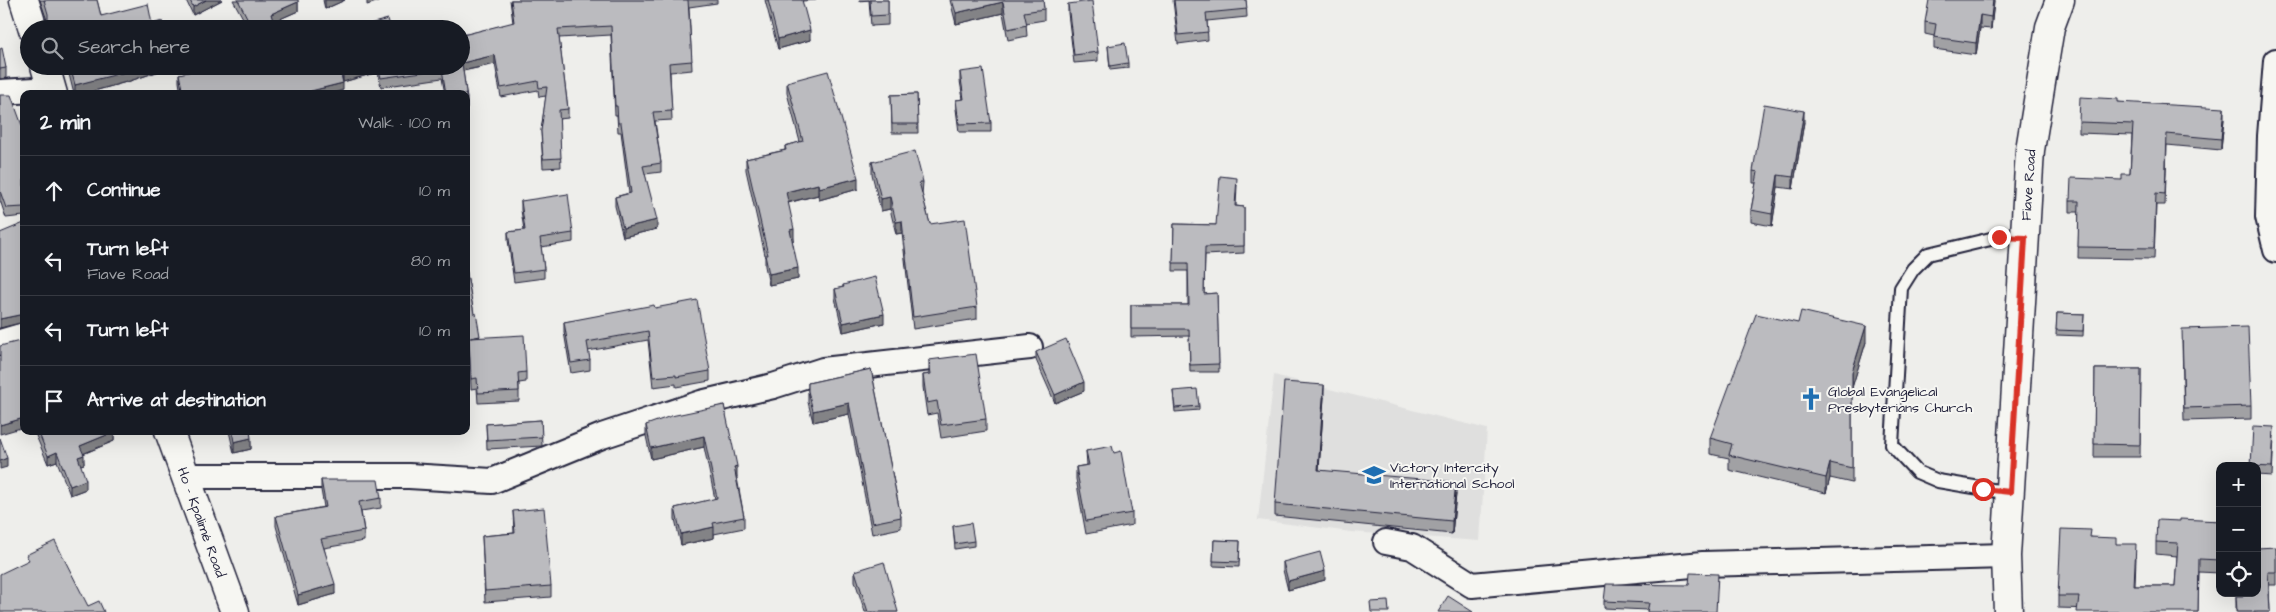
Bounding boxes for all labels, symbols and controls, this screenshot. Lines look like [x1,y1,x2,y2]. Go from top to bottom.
search box [20,20,470,75]
icon: search [38,34,66,62]
text: Search here [78,34,190,61]
text: 2 min [40,108,90,137]
text: Walk · 100 m [358,112,450,134]
street label: Fiave Road [2017,149,2041,221]
icon: ahead [40,177,68,205]
text: Continue [87,177,161,204]
text: 10 m [419,180,450,202]
route end [1988,226,2011,249]
text: Turn left [87,236,168,263]
icon: left [40,247,68,275]
text: 80 m [411,250,450,272]
text: Fiave Road [87,263,169,285]
icon: left [40,317,68,345]
text: Turn left [87,317,168,344]
text: 10 m [419,320,450,342]
place label: Global Evangelical Presbyterians Church [1828,382,1972,418]
church icon: Global Evangelical Presbyterians Church [1798,386,1824,412]
icon: arrive [40,387,68,415]
text: Arrive at destination [87,387,266,414]
place label: Victory Intercity International School [1390,458,1515,494]
school or university icon: Victory Intercity International School [1361,462,1387,488]
map controls [2216,462,2261,597]
button: + [2216,462,2261,507]
street label: Ho - Kpalimé Road [172,464,230,580]
route start [1972,478,1995,501]
button: − [2216,507,2261,552]
button: locate [2216,552,2261,597]

